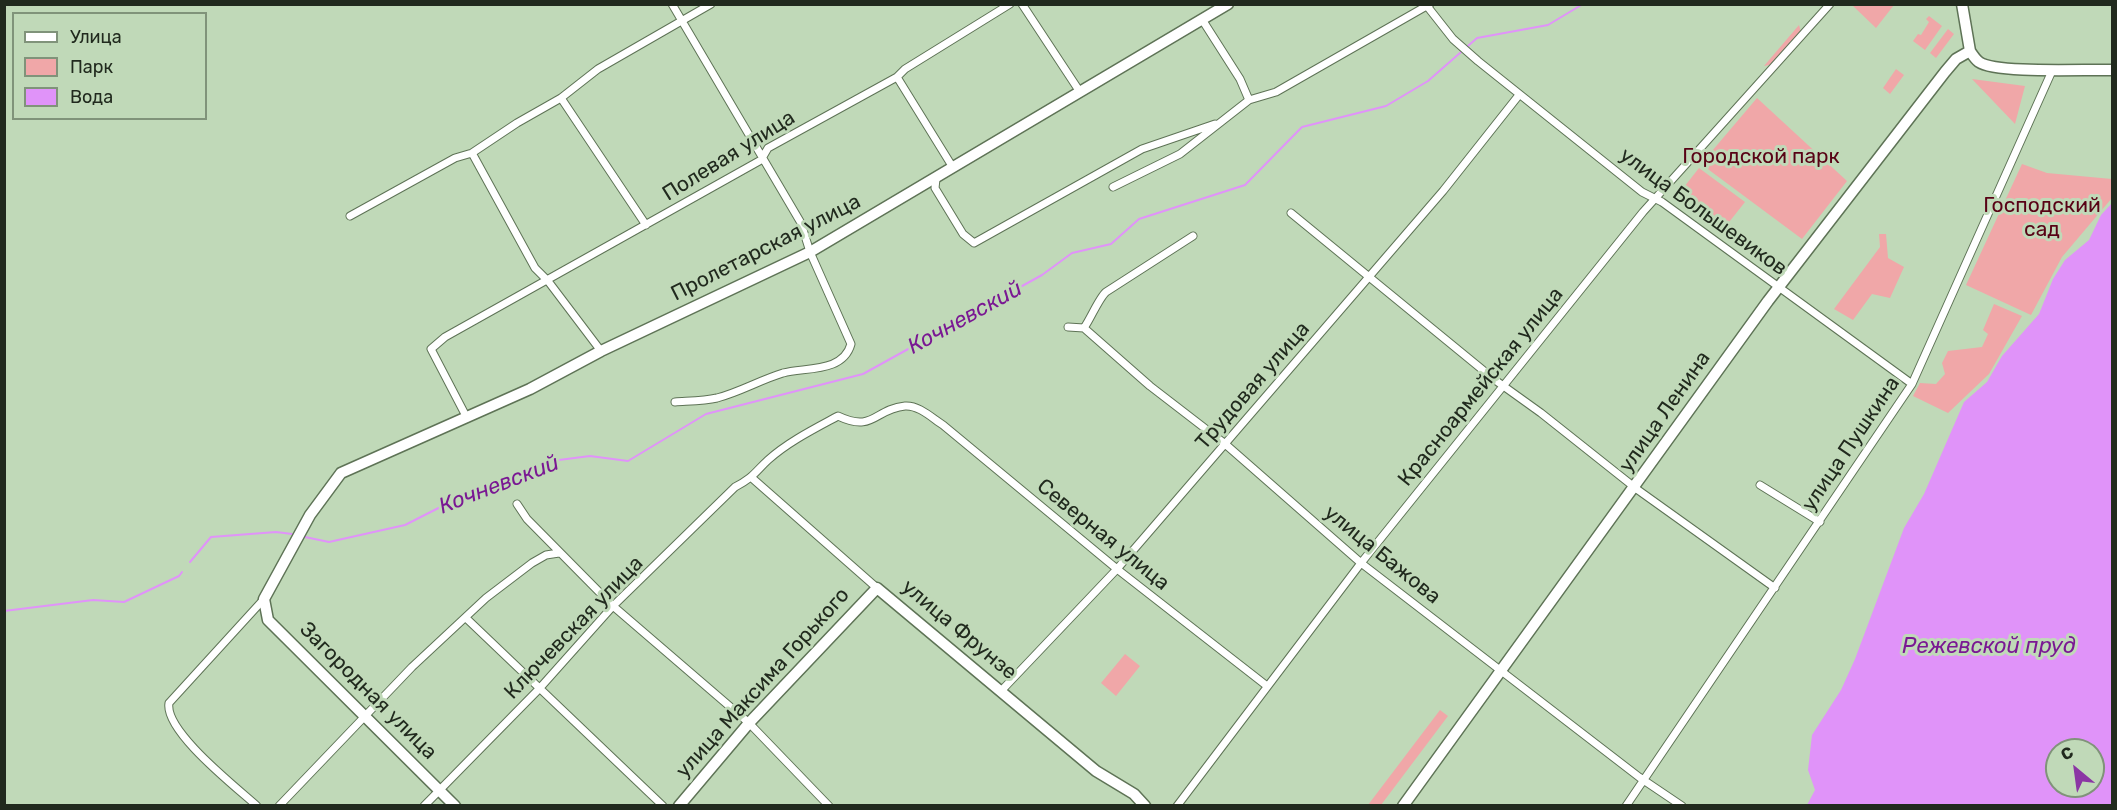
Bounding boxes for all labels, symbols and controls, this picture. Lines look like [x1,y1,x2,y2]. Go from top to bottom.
legend [12,12,207,120]
text: Улица [70,26,122,48]
text: Парк [70,56,113,78]
text: Вода [70,86,113,108]
street label: Полевая улица [658,105,800,207]
street label: улица Большевиков [1614,143,1792,281]
park label: Городской парк [1682,144,1840,170]
street label: Пролетарская улица [667,189,865,307]
park label: Господский сад [1983,193,2101,243]
water label: Кочневский [903,276,1027,360]
street label: Красноармейская улица [1393,283,1569,491]
street label: Трудовая улица [1191,317,1315,455]
street label: улица Ленина [1614,347,1716,477]
street label: улица Пушкина [1797,372,1905,516]
water label: Кочневский [435,450,563,520]
street label: Северная улица [1032,474,1174,596]
street label: улица Бажова [1319,500,1445,610]
street label: Ключевская улица [499,551,649,705]
street label: улица Фрунзе [896,575,1022,685]
street label: улица Максима Горького [671,583,855,783]
street label: Загородная улица [294,617,442,765]
water label: Режевской пруд [1902,634,2076,660]
north arrow [2045,738,2105,798]
text: С [2057,743,2077,765]

